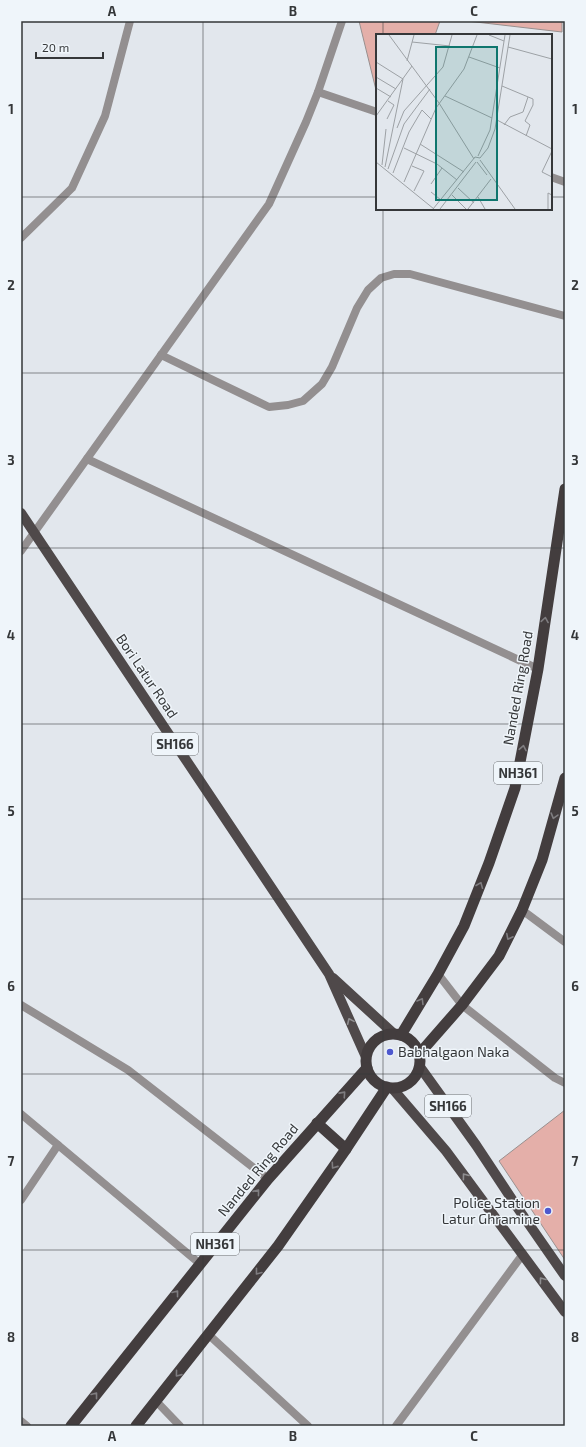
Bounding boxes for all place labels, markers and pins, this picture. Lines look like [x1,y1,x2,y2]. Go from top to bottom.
place label: Babhalgaon Naka [398,1043,509,1060]
marker: Babhalgaon Naka [385,1047,395,1057]
place label: Police Station Latur Ghramine [442,1194,540,1227]
marker: Police Station Latur Ghramine [543,1206,553,1216]

